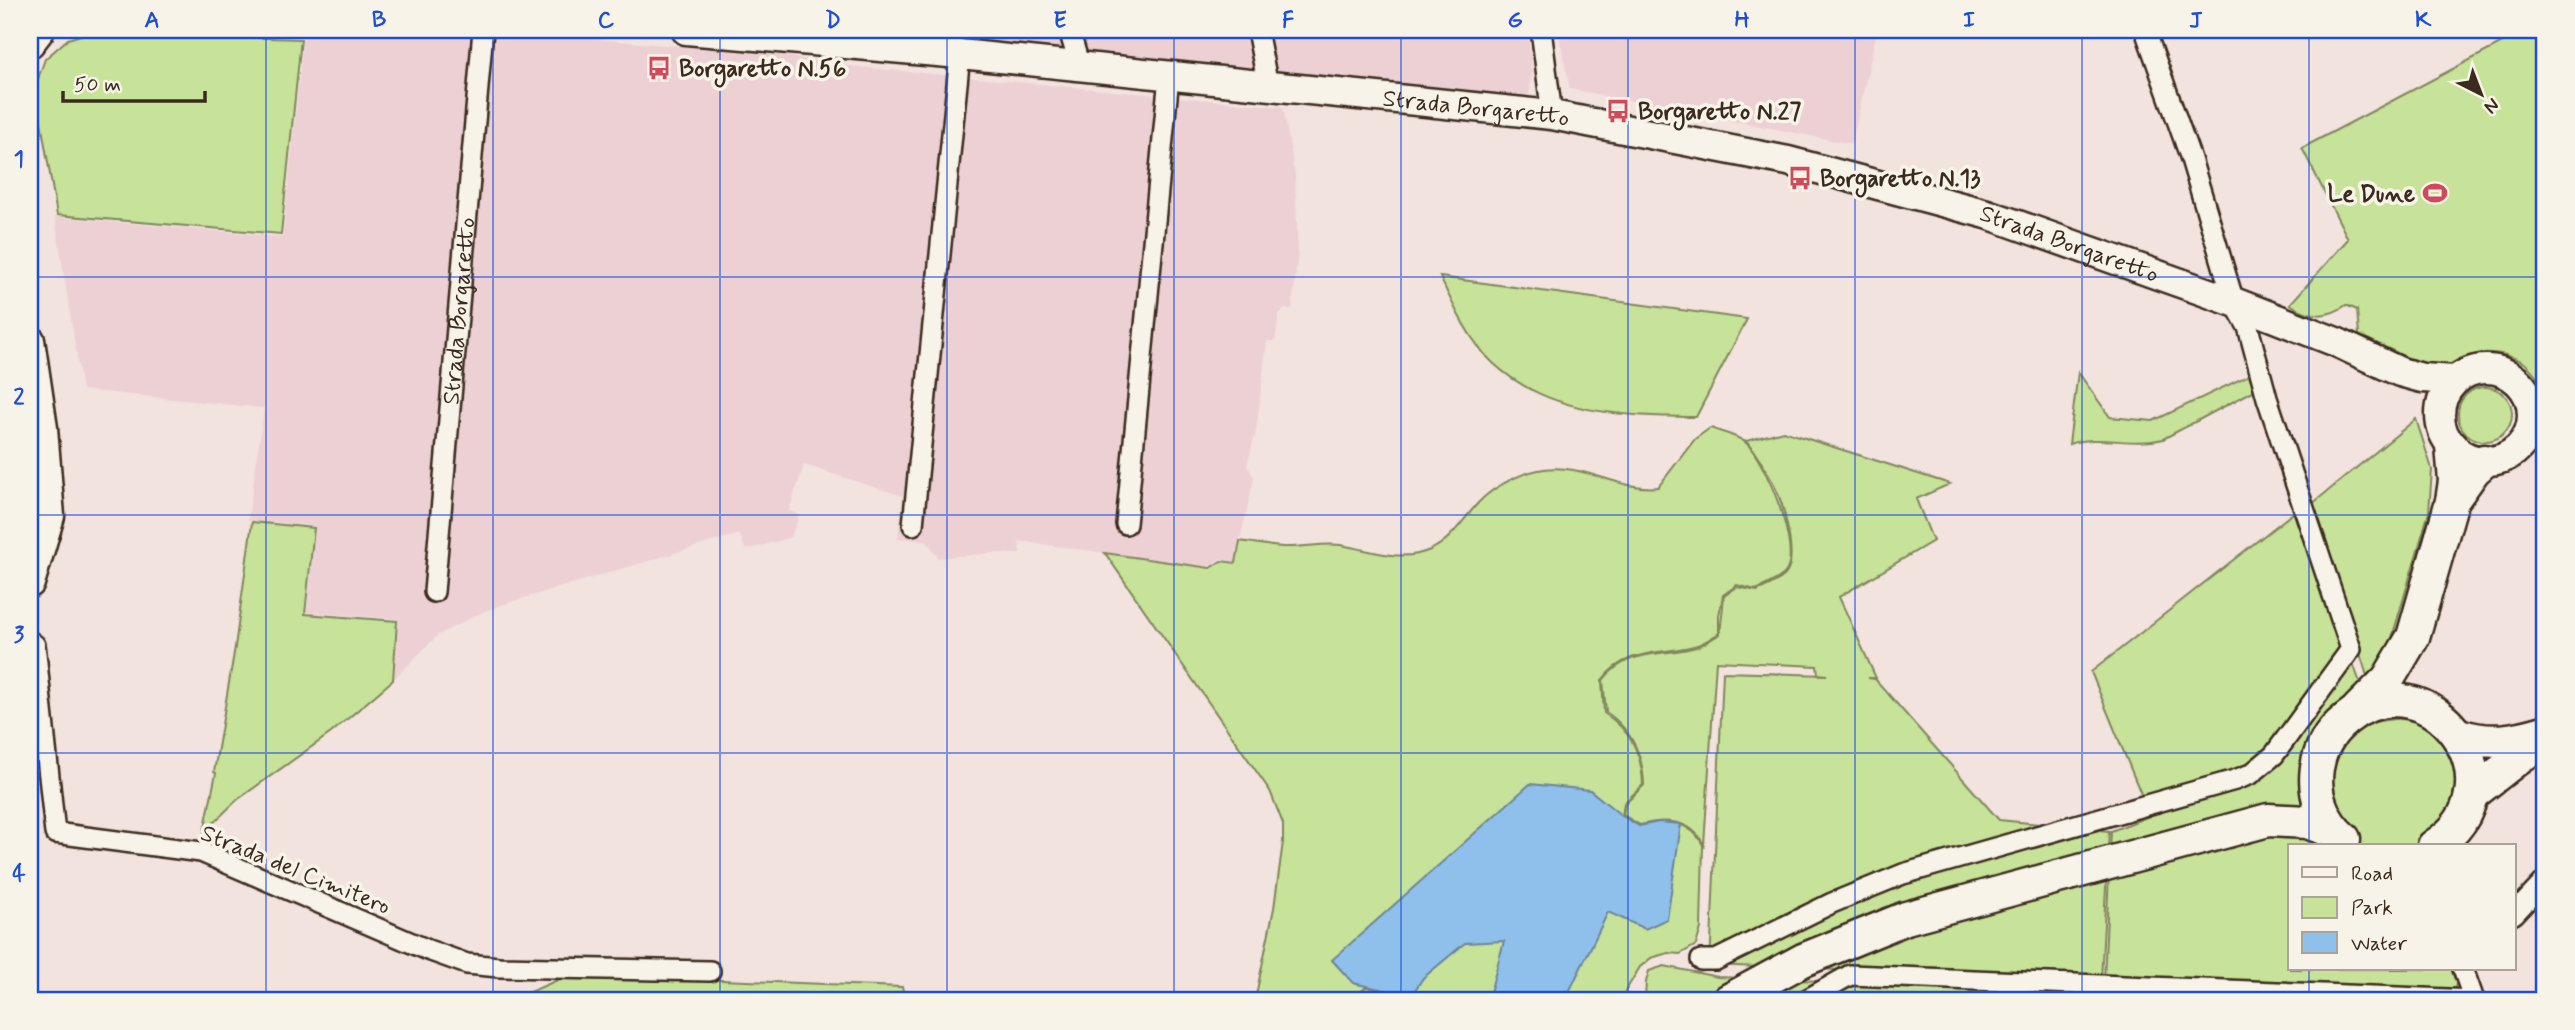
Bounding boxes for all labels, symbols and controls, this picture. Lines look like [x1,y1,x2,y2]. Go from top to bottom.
text: A [144,6,160,36]
text: B [372,6,387,36]
text: C [598,6,615,36]
text: D [825,6,841,36]
text: E [1053,6,1067,36]
text: F [1282,6,1294,36]
text: G [1507,6,1523,36]
text: H [1734,6,1750,36]
text: I [1963,6,1975,36]
text: J [2189,6,2203,36]
text: K [2415,6,2432,36]
bus stop icon: Borgaretto N.56 [645,54,673,82]
place label: Borgaretto N.56 [679,54,846,88]
scale bar [63,60,205,104]
north arrow [2446,60,2516,130]
text: 50 m [74,71,121,99]
street label: Strada Borgaretto [1381,84,1572,135]
text: N [2478,92,2504,119]
bus stop icon: Borgaretto N.27 [1604,97,1632,125]
place label: Borgaretto N.27 [1638,97,1801,131]
text: 1 [14,145,24,175]
bus stop icon: Borgaretto N.13 [1786,164,1814,192]
place label: Borgaretto N.13 [1820,164,1981,198]
place label: Le Dune [2327,179,2416,210]
sports icon: Le Dune [2421,179,2449,207]
street label: Strada Borgaretto [1975,199,2163,291]
street label: Strada Borgaretto [436,216,484,406]
text: 2 [13,383,25,413]
text: 3 [14,621,25,651]
street label: Strada del Cimitero [196,818,395,923]
legend [2288,844,2516,970]
text: 4 [12,859,26,889]
text: Road [2351,860,2393,888]
text: Park [2351,894,2393,922]
text: Water [2351,930,2407,958]

